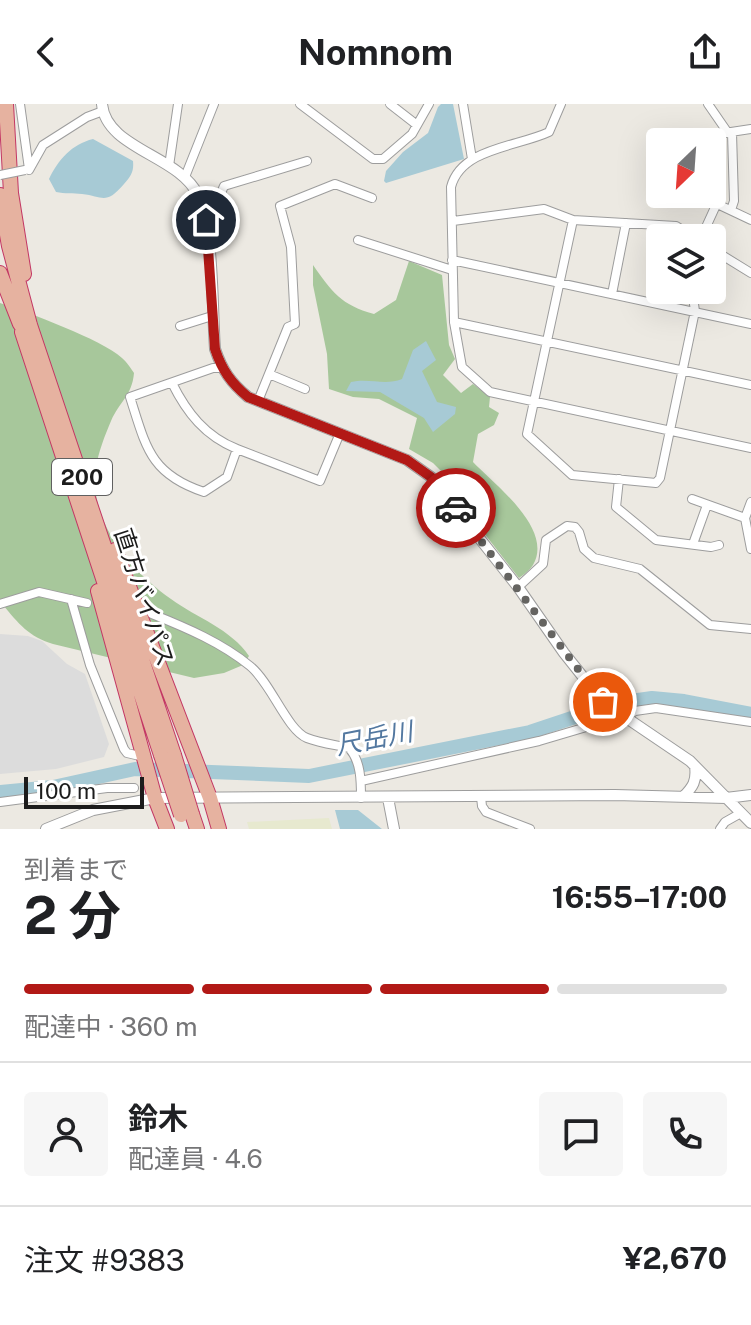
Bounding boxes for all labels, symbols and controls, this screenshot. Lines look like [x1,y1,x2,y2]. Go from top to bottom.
icon: back [24,30,68,74]
icon: share [683,30,727,74]
text: Nomnom [298,31,453,73]
north arrow [646,128,726,208]
map controls [646,128,726,304]
pin [172,186,240,254]
icon: home [184,198,228,242]
button: layers [646,224,726,304]
road number: 200 [52,459,112,495]
courier [416,468,496,548]
icon: car [434,486,478,530]
street label: 直方バイパス [110,524,180,670]
pin [569,668,637,736]
icon: bag [581,680,625,724]
water label: 尺岳川 [333,715,418,761]
scale bar [24,773,144,809]
text: 100 m [36,778,96,804]
text: 到着まで [24,854,128,885]
text: 16:55–17:00 [552,879,727,915]
text: 2 分 [24,885,121,946]
text: 配達中 · 360 m [24,1011,197,1042]
button: person [24,1092,108,1176]
button: chat [539,1092,623,1176]
button: phone [643,1092,727,1176]
text: 鈴木 [128,1100,188,1136]
text: 配達員 · 4.6 [128,1143,263,1174]
text: ¥2,670 [623,1240,727,1276]
text: 注文 #9383 [24,1242,185,1278]

